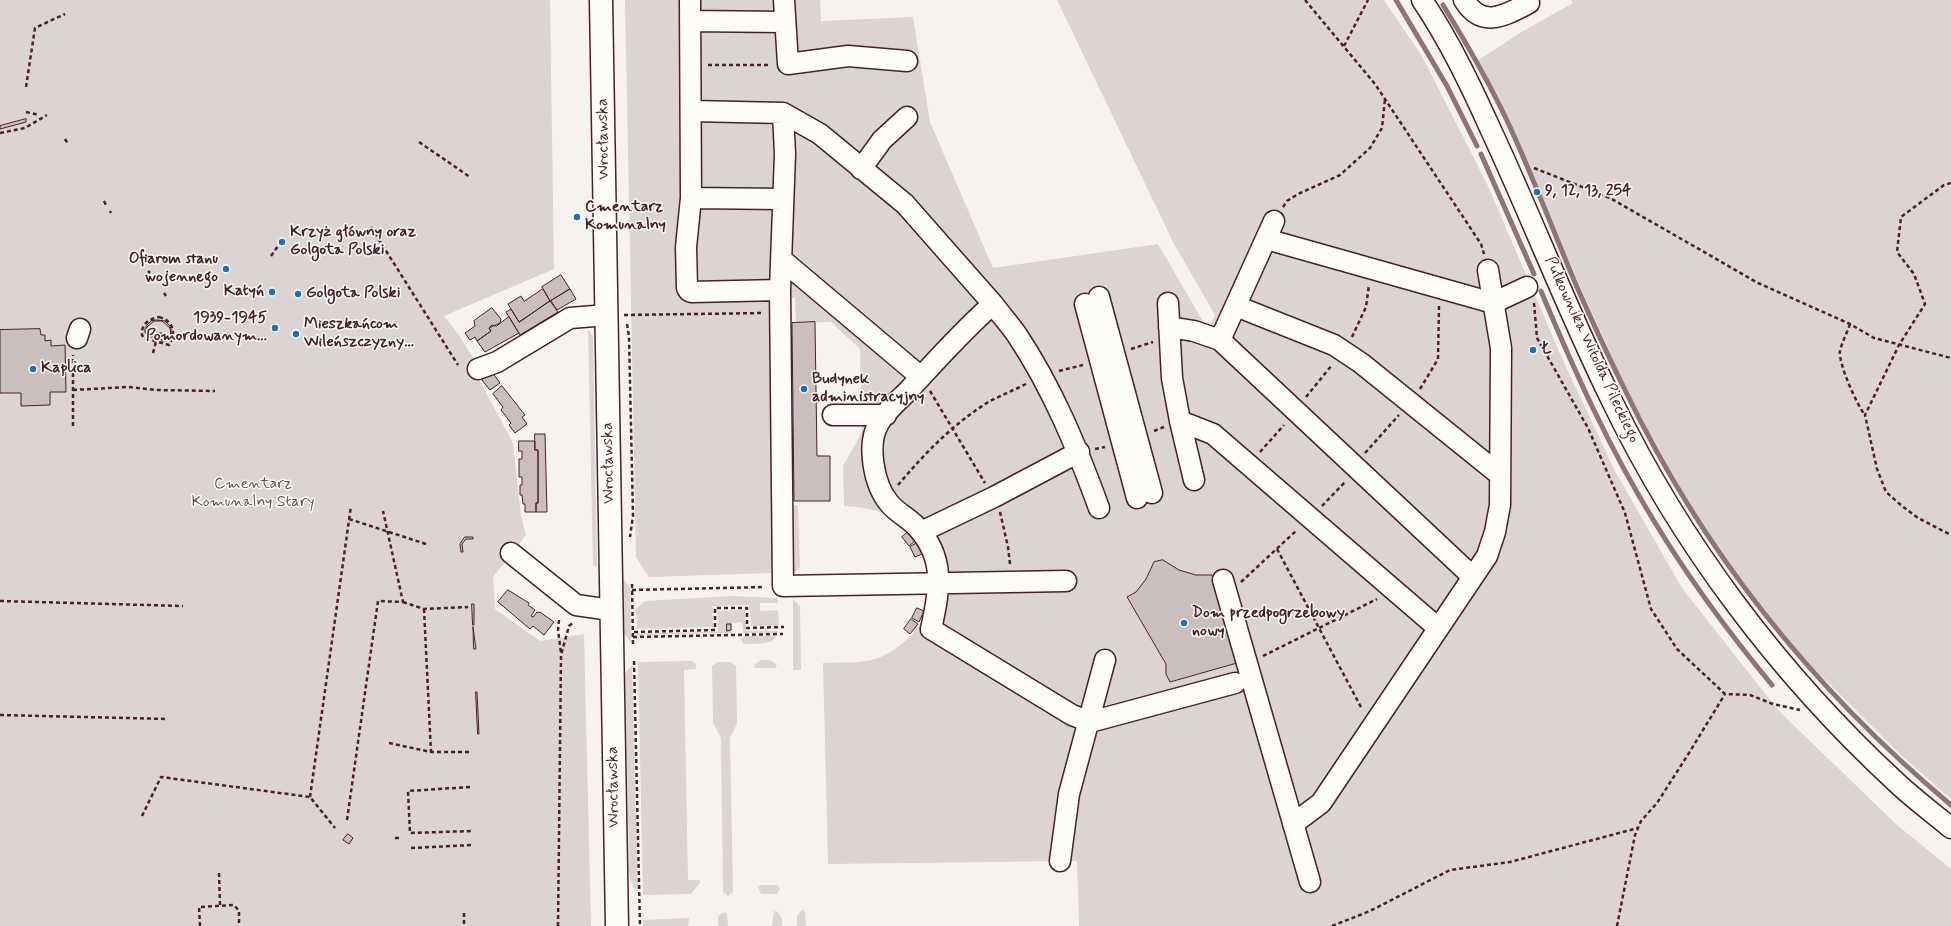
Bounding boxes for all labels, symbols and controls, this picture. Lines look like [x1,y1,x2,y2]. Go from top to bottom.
street label: Wrocławska [594,98,614,180]
place label: 9, 12, 13, 254 [1545,182,1631,202]
marker: 9, 12, 13, 254 [1532,187,1542,197]
place label: Cmentarz Komunalny [585,198,666,236]
marker: Cmentarz Komunalny [572,212,582,222]
place label: Krzyż główny oraz Golgota Polski [290,223,416,261]
marker: Krzyż główny oraz Golgota Polski [277,237,287,247]
place label: Ofiarom stanu wojennego [129,250,218,288]
street label: Pułkownika Witolda Pileckiego [1539,254,1643,446]
marker: Ofiarom stanu wojennego [221,264,231,274]
place label: Katyń [224,282,264,302]
place label: Golgota Polski [306,284,400,304]
marker: Katyń [267,287,277,297]
marker: Golgota Polski [293,289,303,299]
place label: 1939-1945 Pomordowanym... [146,309,267,347]
place label: Mieszkańcom Wileńszczyzny... [304,315,414,353]
marker: 1939-1945 Pomordowanym... [270,323,280,333]
marker: Mieszkańcom Wileńszczyzny... [291,329,301,339]
place label: Ł [1541,340,1552,360]
marker: Ł [1528,345,1538,355]
place label: Kaplica [41,359,92,379]
marker: Kaplica [28,364,38,374]
place label: Budynek administracyjny [812,370,925,408]
marker: Budynek administracyjny [799,384,809,394]
street label: Wrocławska [599,422,619,504]
park label: Cmentarz Komunalny Stary [191,475,315,513]
place label: Dom przedpogrzebowy nowy [1192,604,1345,642]
marker: Dom przedpogrzebowy nowy [1179,618,1189,628]
street label: Wrocławska [604,746,624,828]

